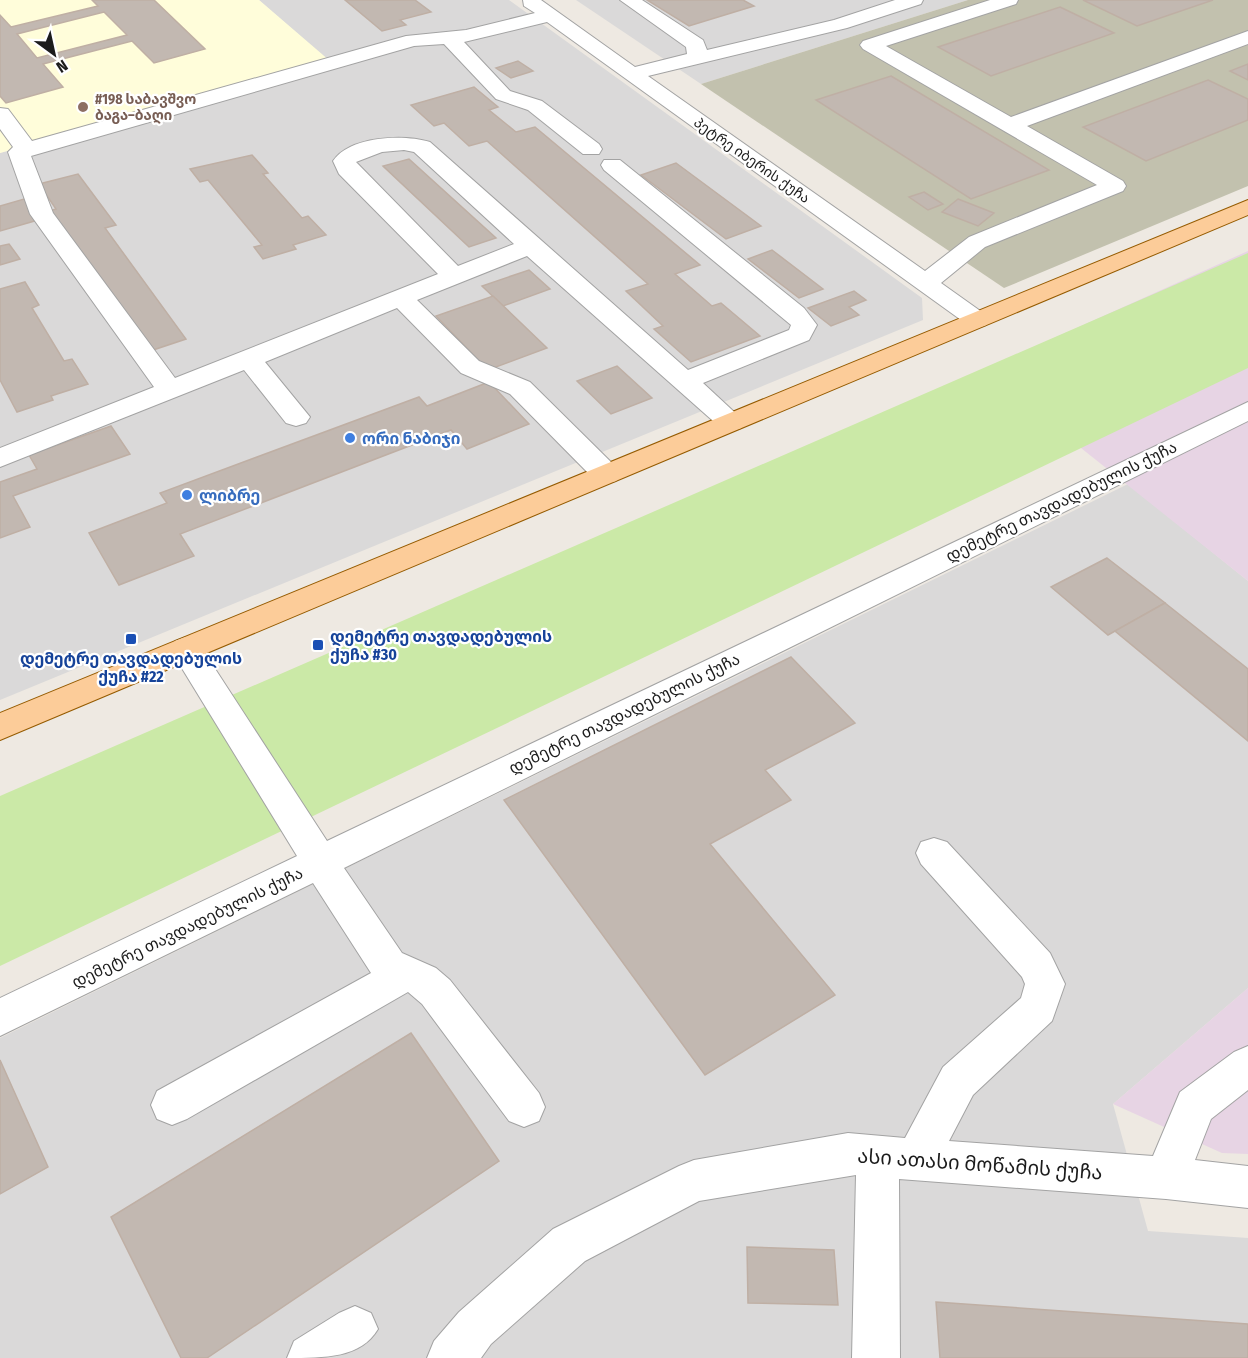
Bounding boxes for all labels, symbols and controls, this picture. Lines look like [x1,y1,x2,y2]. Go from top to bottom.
north arrow [24,24,84,84]
text: N [53,56,71,77]
place label: #198 საბავშვო ბაგა–ბაღი [95,91,196,124]
marker: #198 საბავშვო ბაგა–ბაღი [76,100,90,114]
street label: პეტრე იბერის ქუჩა [690,114,813,207]
place label: ორი ნაბიჯი [362,429,460,448]
marker: ორი ნაბიჯი [343,431,357,445]
street label: დემეტრე თავდადებულის ქუჩა [943,437,1180,567]
place label: ლიბრე [199,486,260,506]
marker: ლიბრე [180,488,194,502]
place label: დემეტრე თავდადებულის ქუჩა #30 [330,627,552,664]
marker: დემეტრე თავდადებულის ქუჩა #22 [124,632,138,646]
marker: დემეტრე თავდადებულის ქუჩა #30 [311,638,325,652]
place label: დემეტრე თავდადებულის ქუჩა #22 [20,649,242,686]
street label: დემეტრე თავდადებულის ქუჩა [506,649,743,779]
street label: დემეტრე თავდადებულის ქუჩა [69,863,306,993]
street label: ასი ათასი მოწამის ქუჩა [857,1143,1103,1185]

